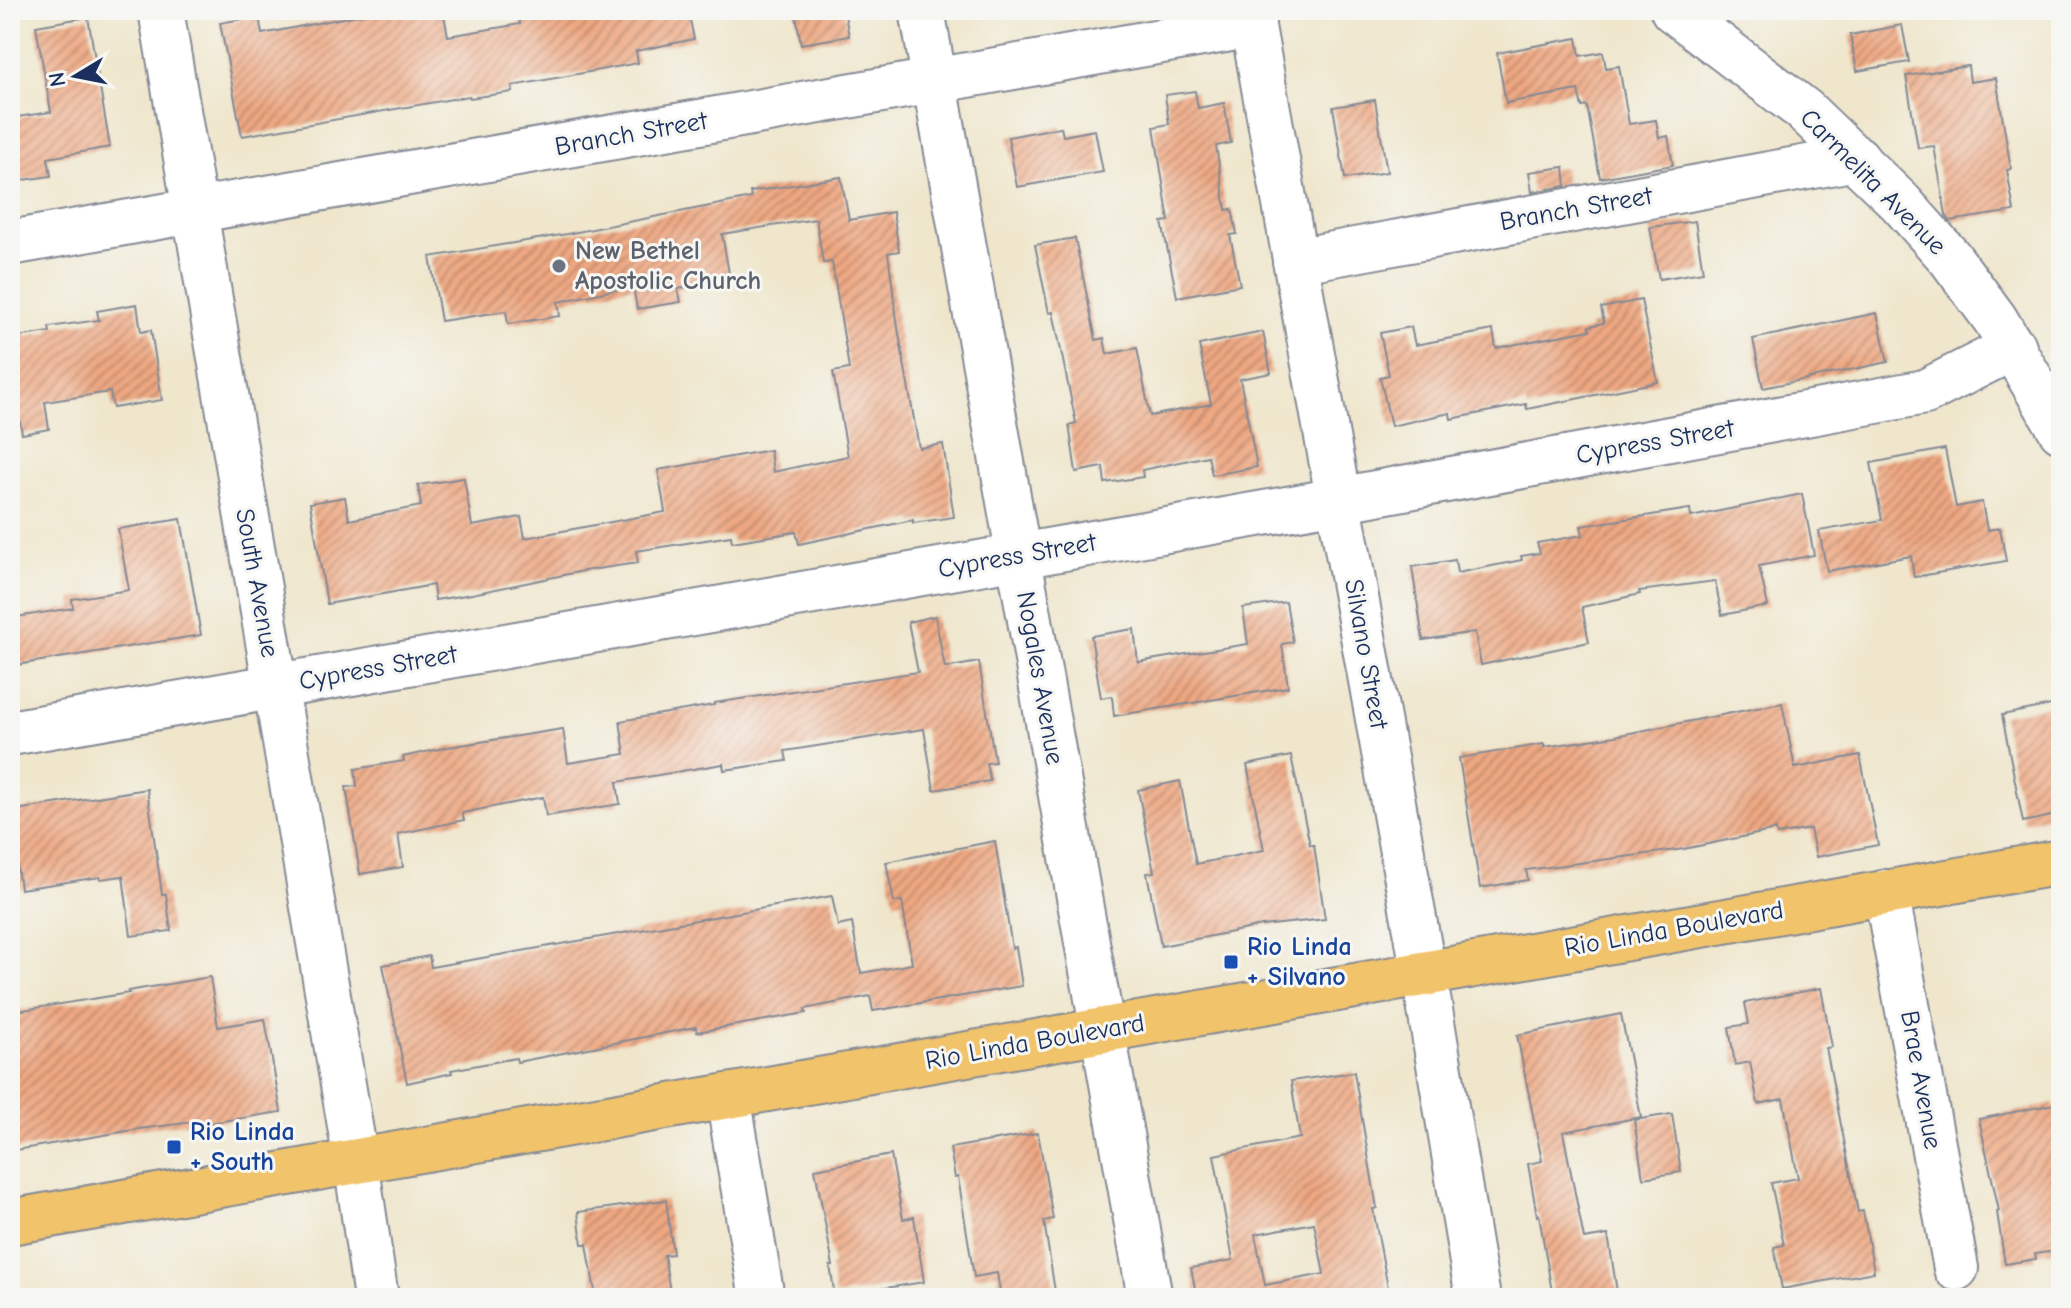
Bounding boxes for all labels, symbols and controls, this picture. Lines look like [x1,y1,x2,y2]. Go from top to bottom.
north arrow [36,36,116,116]
text: N [43,70,71,89]
street label: Carmelita Avenue [1794,103,1952,261]
street label: Branch Street [553,106,711,162]
street label: Branch Street [1498,181,1656,237]
place label: New Bethel Apostolic Church [575,236,761,296]
marker: New Bethel Apostolic Church [550,257,568,275]
street label: Cypress Street [1574,413,1738,471]
street label: South Avenue [229,506,285,660]
street label: Cypress Street [936,527,1100,585]
street label: Silvano Street [1338,577,1394,733]
street label: Nogales Avenue [1010,589,1070,767]
street label: Cypress Street [297,639,461,697]
street label: Rio Linda Boulevard [1562,895,1786,963]
place label: Rio Linda + Silvano [1247,932,1352,992]
marker: Rio Linda + Silvano [1222,953,1240,971]
street label: Rio Linda Boulevard [923,1008,1147,1076]
street label: Brae Avenue [1894,1008,1948,1152]
place label: Rio Linda + South [190,1117,295,1177]
marker: Rio Linda + South [165,1138,183,1156]

